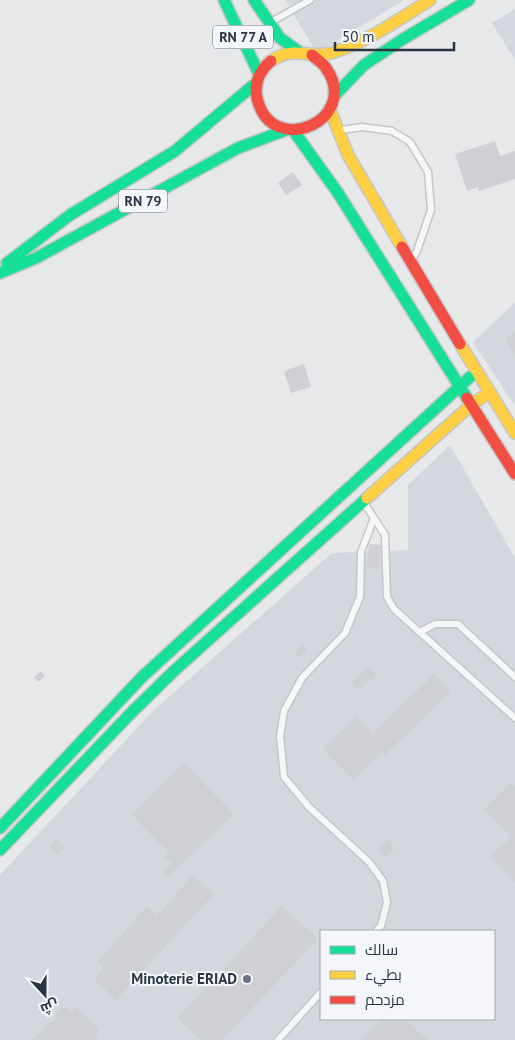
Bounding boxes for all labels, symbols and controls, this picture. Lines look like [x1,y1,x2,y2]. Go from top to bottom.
scale bar [335,20,454,52]
road number: RN 77 A [213,26,273,48]
text: 50 m [342,27,375,46]
road number: RN 79 [119,190,167,212]
legend [320,930,495,1020]
text: سالك [365,940,398,959]
text: بطيء [365,965,402,987]
place label: Minoterie ERIAD [131,969,237,988]
north arrow [20,970,70,1020]
marker: Minoterie ERIAD [241,973,253,985]
text: مزدحم [365,990,405,1010]
text: ش [38,996,61,1019]

